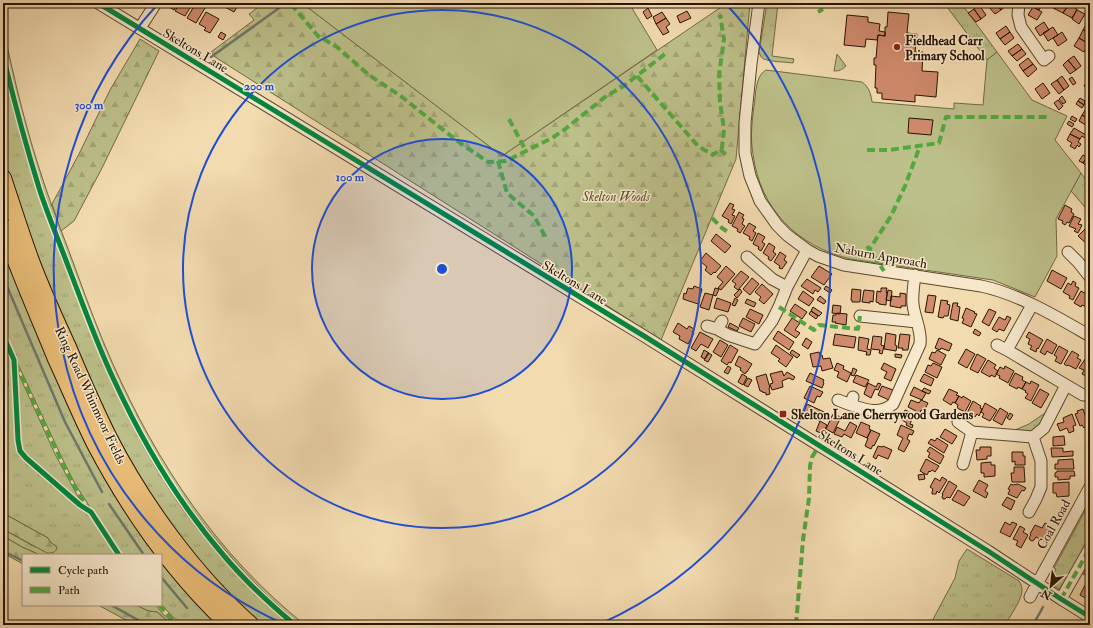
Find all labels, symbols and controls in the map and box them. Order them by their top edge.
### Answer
street label: Skeltons Lane [160,25,231,77]
place label: Fieldhead Carr Primary School [905,33,985,65]
marker: Fieldhead Carr Primary School [892,42,902,52]
text: 200 m [244,79,275,94]
text: 300 m [75,98,104,113]
text: 100 m [336,170,365,185]
park label: Skelton Woods [581,189,650,205]
street label: Naburn Approach [833,240,929,273]
street label: Skeltons Lane [539,257,610,309]
centre of rings [435,262,449,276]
street label: Ring Road Whinmoor Fields [51,324,129,467]
place label: Skelton Lane Cherrywood Gardens [791,407,974,424]
marker: Skelton Lane Cherrywood Gardens [778,409,788,419]
street label: Skeltons Lane [815,427,886,479]
street label: Coal Road [1034,496,1074,552]
legend [22,554,162,606]
text: Cycle path [58,563,109,578]
north arrow [1031,566,1071,606]
text: Path [58,583,81,598]
text: N [1038,586,1055,603]

